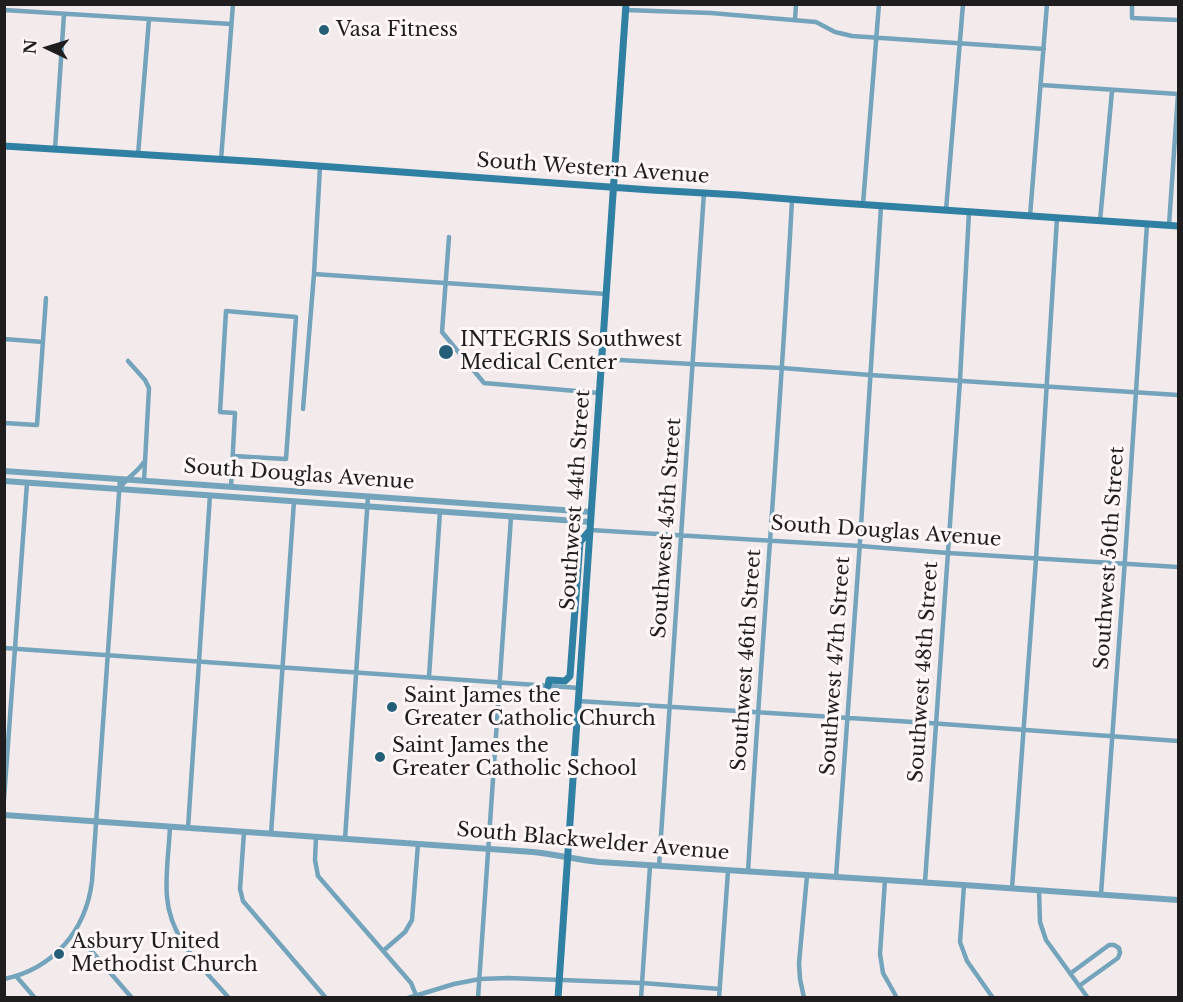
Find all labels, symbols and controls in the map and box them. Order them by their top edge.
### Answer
north arrow [18,18,78,78]
place label: Vasa Fitness [336,18,458,42]
marker: Vasa Fitness [317,23,331,37]
text: N [20,39,41,55]
street label: South Western Avenue [476,149,710,189]
place label: INTEGRIS Southwest Medical Center [460,328,682,375]
marker: INTEGRIS Southwest Medical Center [437,343,455,361]
street label: Southwest 44th Street [556,389,596,611]
street label: Southwest 45th Street [647,417,687,639]
street label: Southwest 50th Street [1090,446,1130,670]
street label: South Douglas Avenue [183,455,415,495]
street label: South Douglas Avenue [770,512,1002,552]
street label: Southwest 46th Street [727,548,767,772]
street label: Southwest 47th Street [816,556,856,776]
street label: Southwest 48th Street [904,560,944,784]
place label: Saint James the Greater Catholic Church [404,684,656,731]
marker: Saint James the Greater Catholic Church [385,700,399,714]
place label: Saint James the Greater Catholic School [392,734,637,781]
marker: Saint James the Greater Catholic School [373,750,387,764]
street label: South Blackwelder Avenue [456,818,730,866]
place label: Asbury United Methodist Church [71,930,258,977]
marker: Asbury United Methodist Church [52,947,66,961]

